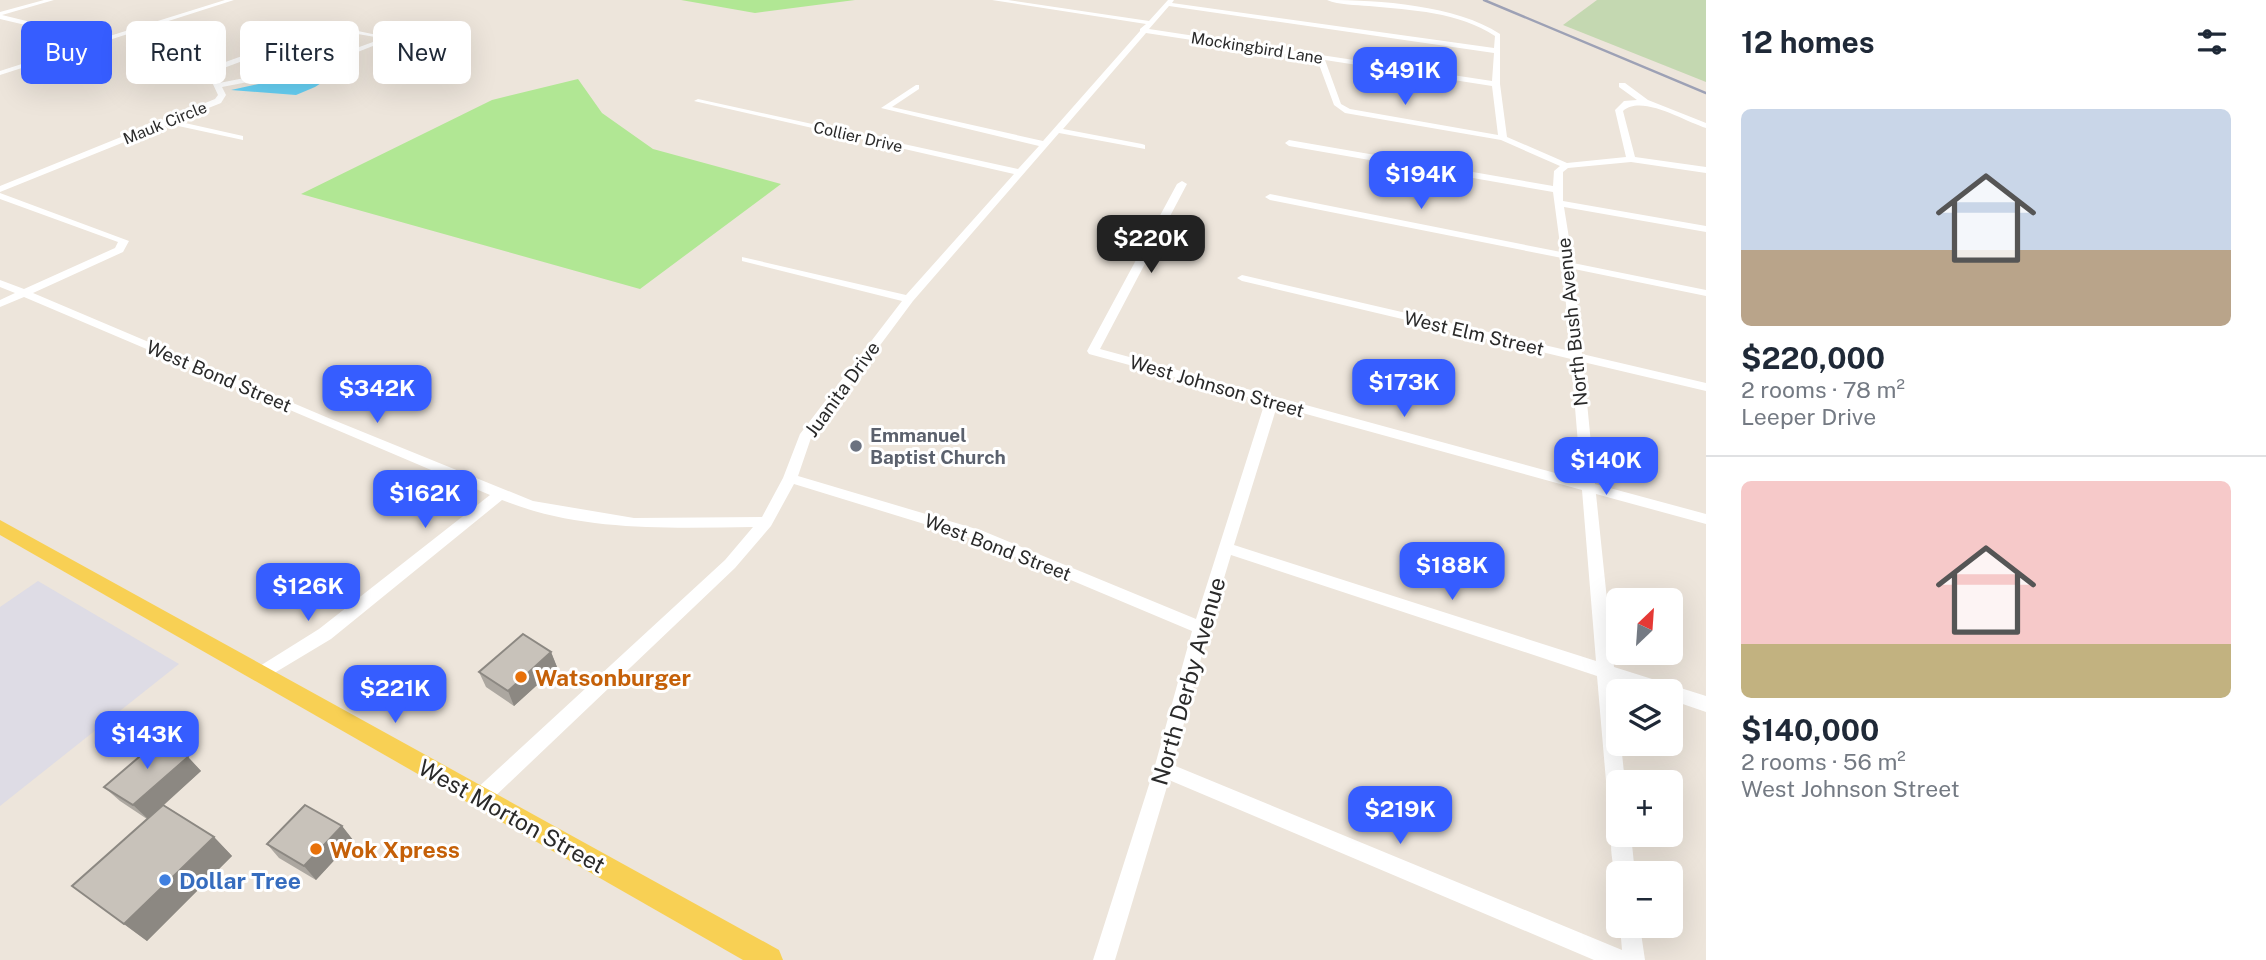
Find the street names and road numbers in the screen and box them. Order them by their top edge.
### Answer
street label: Mockingbird Lane [1190,28,1324,68]
street label: Mauk Circle [120,98,210,148]
street label: Collier Drive [812,118,904,156]
street label: North Bush Avenue [1552,237,1592,407]
street label: West Elm Street [1402,306,1546,360]
street label: West Bond Street [143,336,295,416]
street label: Juanita Drive [800,337,884,441]
street label: West Johnson Street [1127,351,1307,421]
street label: West Bond Street [922,509,1074,585]
street label: North Derby Avenue [1145,574,1231,788]
street label: West Morton Street [414,753,610,879]

